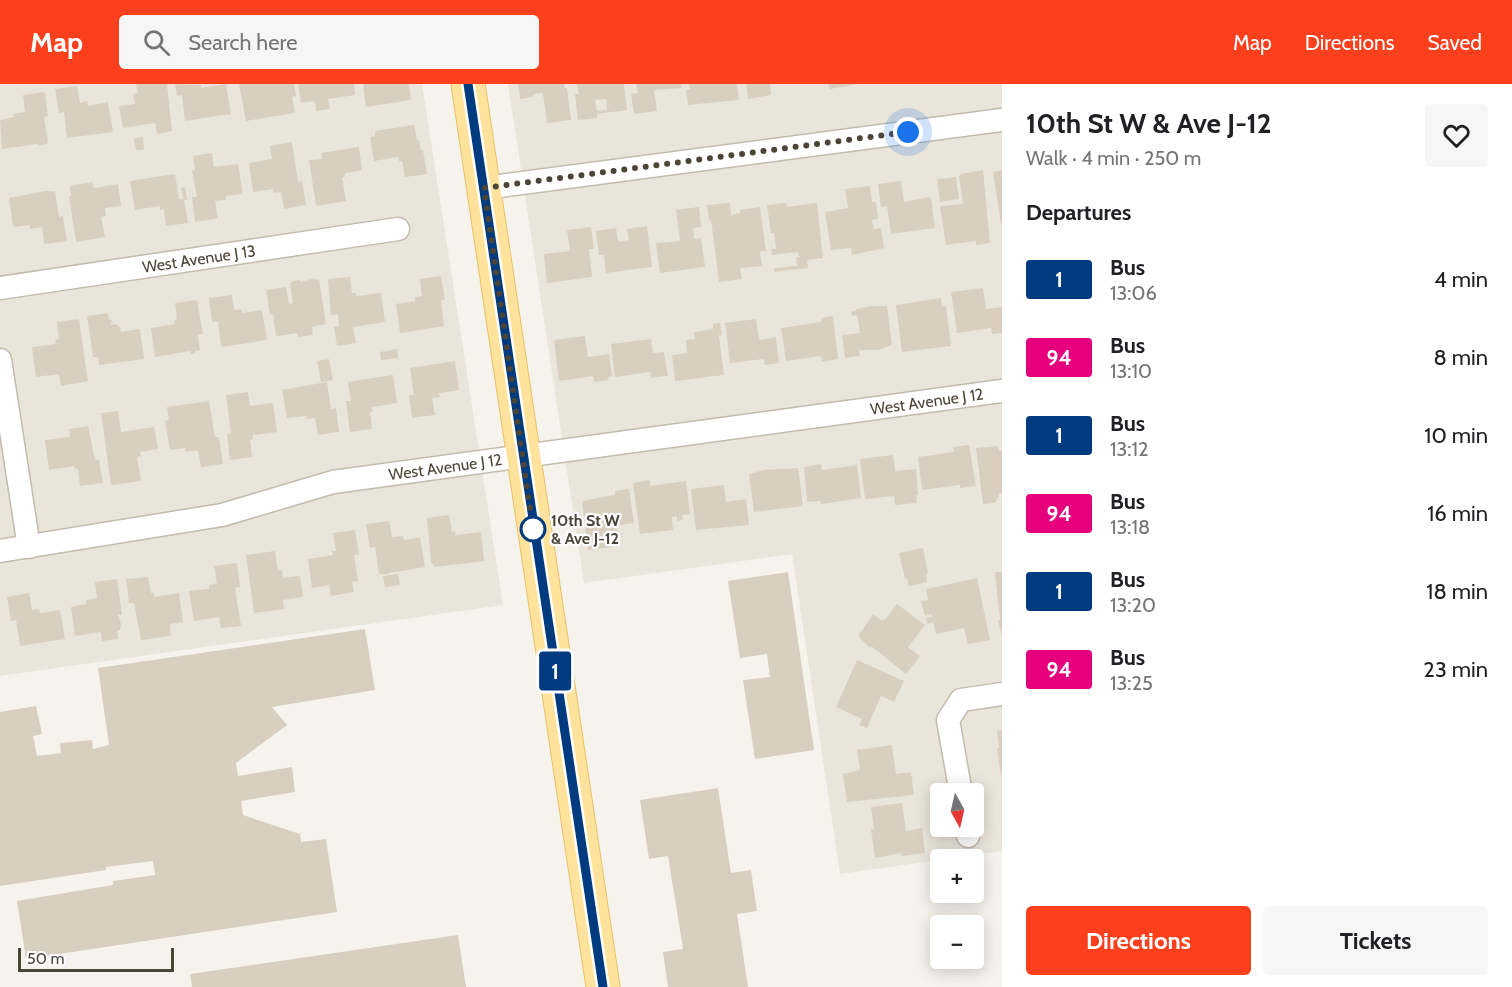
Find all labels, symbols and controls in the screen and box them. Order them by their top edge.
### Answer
search box [119,15,539,69]
text: Map [30,25,83,59]
icon: search [140,26,173,59]
text: Search here [188,29,297,56]
text: Map [1233,30,1272,55]
text: Directions [1305,30,1394,55]
text: Saved [1427,30,1482,55]
button: heart [1425,104,1488,167]
text: 10th St W & Ave J-12 [1026,106,1272,140]
your location [893,117,923,147]
text: Walk · 4 min · 250 m [1026,146,1201,170]
text: Departures [1026,199,1131,226]
street label: West Avenue J 13 [141,241,257,276]
text: Bus [1110,254,1145,281]
text: 4 min [1434,266,1488,293]
text: 1 [1055,267,1063,292]
text: 13:06 [1110,281,1157,305]
text: Bus [1110,332,1145,359]
text: 8 min [1433,344,1488,371]
text: 94 [1047,345,1071,370]
text: 13:10 [1110,359,1152,383]
street label: West Avenue J 12 [869,384,985,418]
text: Bus [1110,410,1145,437]
text: 10 min [1424,422,1488,449]
text: 1 [1055,423,1063,448]
text: 13:12 [1110,437,1149,461]
street label: West Avenue J 12 [387,450,503,484]
text: Bus [1110,488,1145,515]
text: 16 min [1427,500,1488,527]
text: 94 [1047,501,1071,526]
place label: 10th St W & Ave J-12 [551,511,620,548]
text: 13:18 [1110,515,1150,539]
marker: 10th St W & Ave J-12 [520,516,546,542]
text: Bus [1110,566,1145,593]
text: 18 min [1426,578,1488,605]
text: 1 [1055,579,1063,604]
text: 13:20 [1110,593,1156,617]
text: Bus [1110,644,1145,671]
line badge: 1 [536,652,574,690]
text: 23 min [1423,656,1488,683]
text: 94 [1047,657,1071,682]
text: 1 [551,659,559,684]
text: 13:25 [1110,671,1153,695]
north arrow [930,783,984,837]
map controls [930,783,984,969]
button: + [930,849,984,903]
button: Directions [1026,906,1251,975]
button: Tickets [1263,906,1488,975]
button: − [930,915,984,969]
scale bar [18,945,174,972]
text: 50 m [27,949,64,968]

